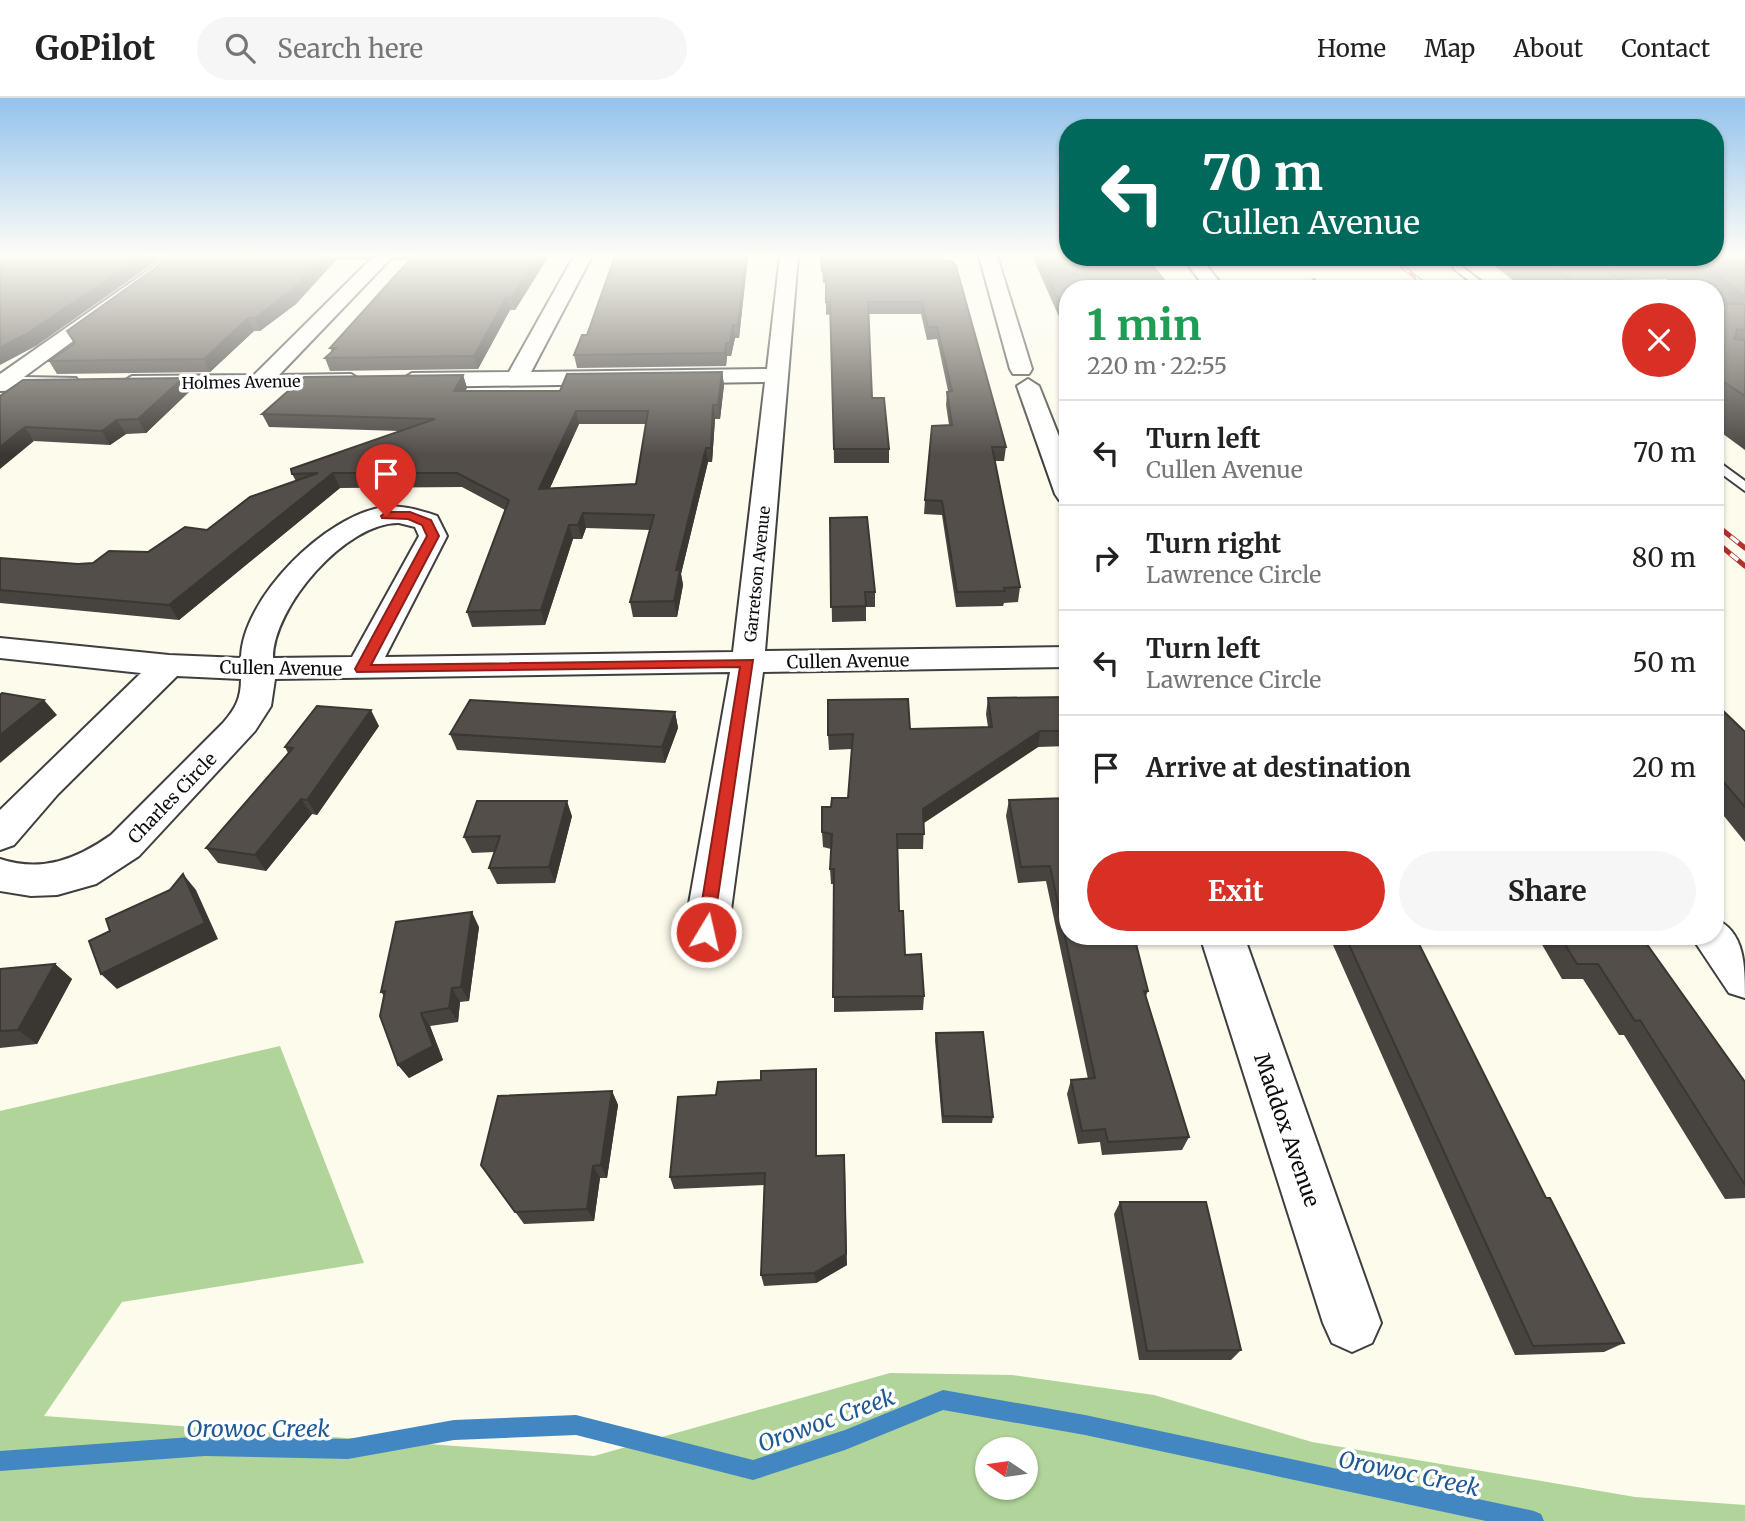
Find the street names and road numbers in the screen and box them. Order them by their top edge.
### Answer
street label: Holmes Avenue [181,371,301,393]
street label: Garretson Avenue [740,505,774,643]
street label: Cullen Avenue [786,648,910,674]
street label: Cullen Avenue [219,655,343,681]
street label: Charles Circle [123,748,221,848]
street label: Maddox Avenue [1248,1050,1326,1210]

